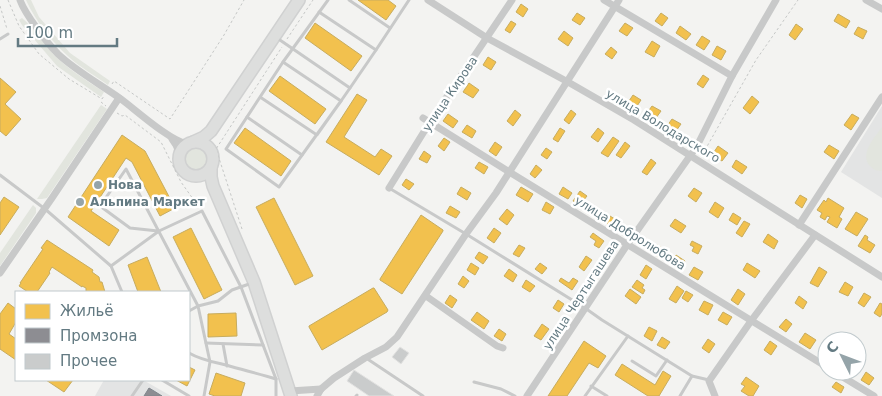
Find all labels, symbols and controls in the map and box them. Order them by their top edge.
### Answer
scale bar [18,15,116,47]
text: 100 m [25,24,73,42]
street label: улица Кирова [420,54,480,134]
street label: улица Володарского [603,86,723,166]
place label: Нова [108,178,142,192]
marker: Нова [92,179,104,191]
street label: улица Добролюбова [572,193,688,273]
place label: Альпина Маркет [90,195,205,209]
marker: Альпина Маркет [74,196,86,208]
street label: улица Чертыгашева [540,237,622,353]
legend [15,291,190,381]
text: Жильё [60,302,114,320]
text: Промзона [60,327,137,345]
north arrow [817,331,867,381]
text: С [823,338,842,356]
text: Прочее [60,352,117,370]

